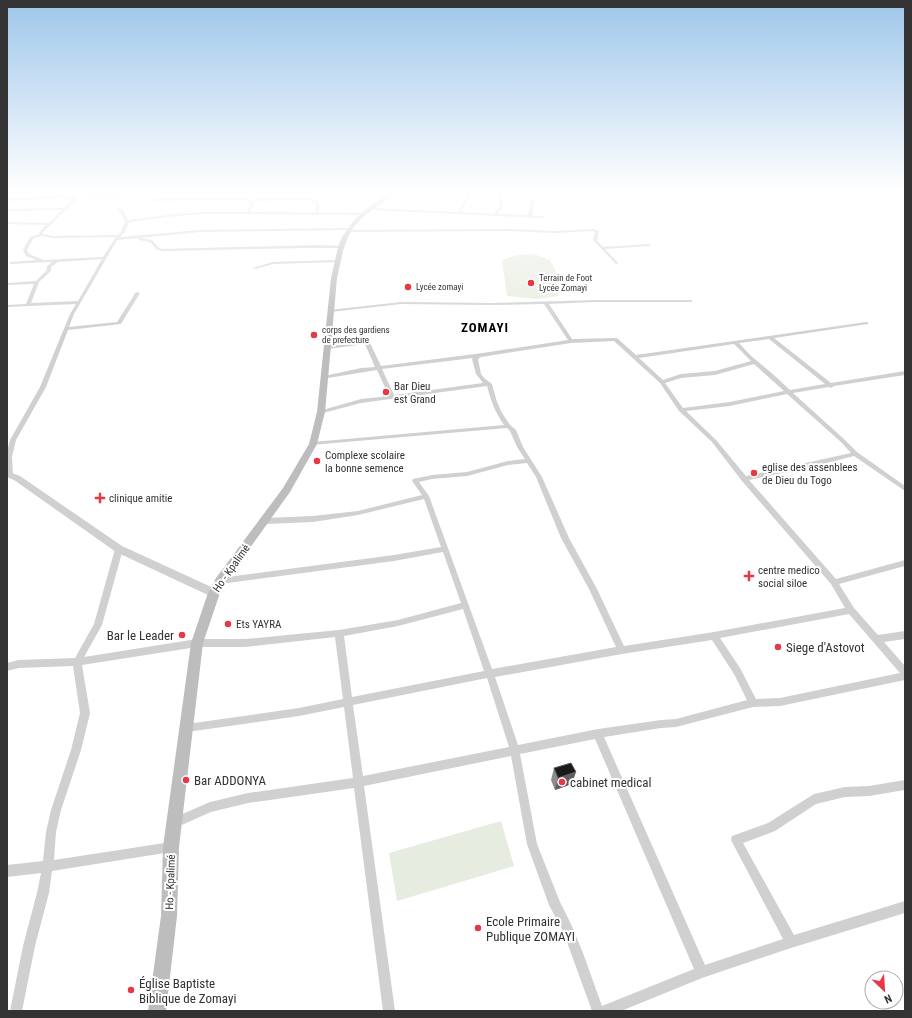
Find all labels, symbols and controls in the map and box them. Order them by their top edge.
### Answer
place label: Terrain de Foot Lycée Zomayi [539,273,593,293]
marker: Terrain de Foot Lycée Zomayi [526,278,536,288]
marker: Lycée zomayi [403,282,413,292]
place label: Lycée zomayi [416,282,463,292]
district label: ZOMAYI [461,320,509,335]
place label: corps des gardiens de prefecture [322,325,390,345]
marker: corps des gardiens de prefecture [309,330,319,340]
place label: Bar Dieu est Grand [394,380,436,406]
marker: Bar Dieu est Grand [381,387,391,397]
place label: Complexe scolaire la bonne semence [325,449,405,475]
marker: Complexe scolaire la bonne semence [312,456,322,466]
place label: eglise des assenblees de Dieu du Togo [762,461,858,487]
marker: eglise des assenblees de Dieu du Togo [749,468,759,478]
marker: clinique amitie [94,492,106,504]
place label: clinique amitie [109,492,173,505]
street label: Ho - Kpalimé [210,542,253,595]
place label: centre medico social siloe [758,564,820,590]
marker: centre medico social siloe [743,570,755,582]
place label: Ets YAYRA [236,618,282,631]
marker: Ets YAYRA [223,619,233,629]
place label: Bar le Leader [107,628,174,643]
marker: Bar le Leader [177,630,187,640]
place label: Siege d'Astovot [786,640,865,655]
marker: Siege d'Astovot [773,642,783,652]
place label: Bar ADDONYA [194,773,267,788]
marker: Bar ADDONYA [181,775,191,785]
place label: cabinet medical [570,775,651,790]
marker: cabinet medical [557,777,567,787]
street label: Ho - Kpalimé [163,854,178,910]
place label: Ecole Primaire Publique ZOMAYI [486,914,575,944]
marker: Ecole Primaire Publique ZOMAYI [473,923,483,933]
north arrow [864,970,904,1010]
place label: Église Baptiste Biblique de Zomayi [139,976,236,1006]
marker: Église Baptiste Biblique de Zomayi [126,985,136,995]
text: N [882,991,894,1006]

